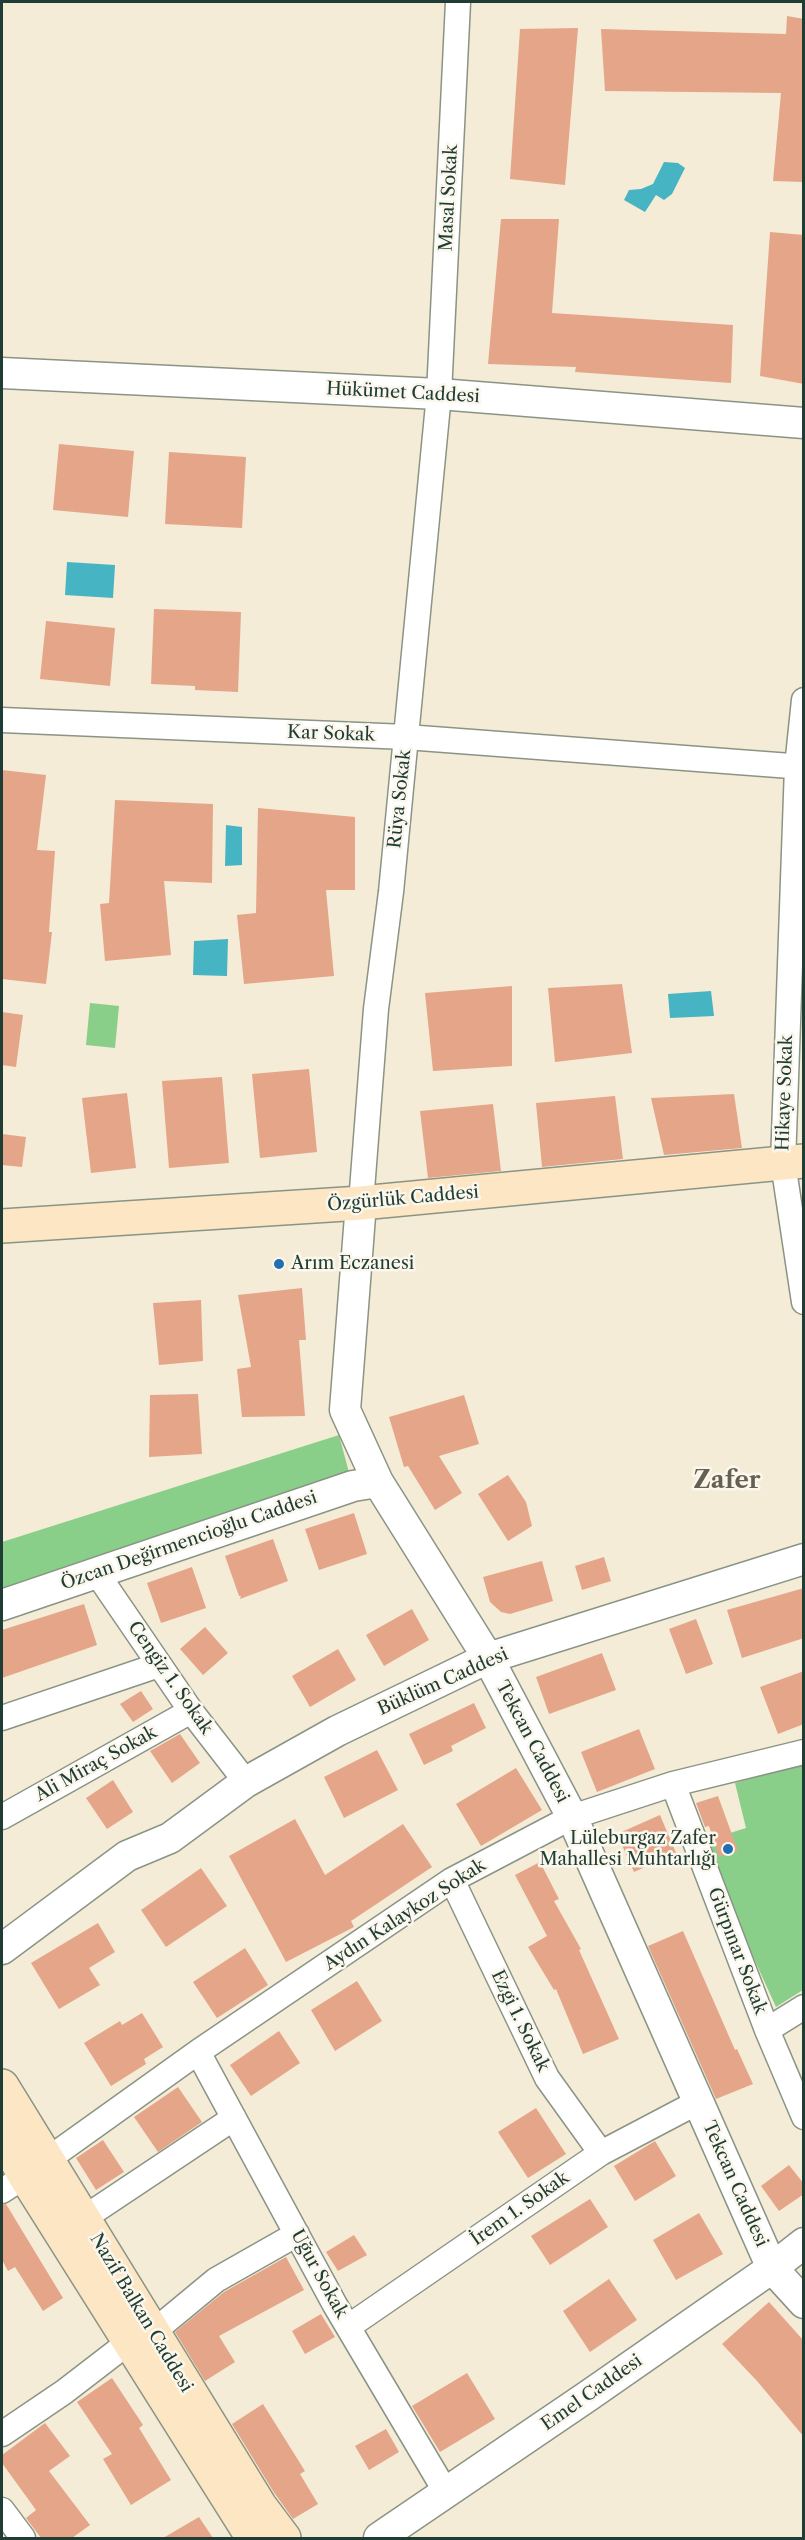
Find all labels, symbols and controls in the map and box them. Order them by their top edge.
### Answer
street label: Masal Sokak [435,144,463,252]
street label: Hükümet Caddesi [326,378,480,408]
street label: Kar Sokak [287,722,375,746]
street label: Rüya Sokak [384,748,416,850]
street label: Hikaye Sokak [772,1035,798,1151]
street label: Özgürlük Caddesi [326,1182,480,1216]
place label: Arım Eczanesi [291,1253,414,1275]
marker: Arım Eczanesi [272,1257,286,1271]
district label: Zafer [693,1467,761,1495]
street label: Özcan Değirmencioğlu Caddesi [58,1487,320,1595]
street label: Cengiz 1. Sokak [123,1617,217,1739]
street label: Büklüm Caddesi [375,1644,511,1720]
street label: Tekcan Caddesi [491,1677,573,1807]
street label: Ali Miraç Sokak [31,1722,161,1806]
place label: Lüleburgaz Zafer Mahallesi Muhtarlığı [540,1828,716,1870]
marker: Lüleburgaz Zafer Mahallesi Muhtarlığı [721,1842,735,1856]
street label: Aydın Kalaykoz Sokak [320,1855,490,1975]
street label: Gürpınar Sokak [703,1884,771,2018]
street label: Ezgi 1. Sokak [486,1967,554,2075]
street label: Tekcan Caddesi [698,2118,772,2250]
street label: İrem 1. Sokak [467,2167,573,2251]
street label: Uğur Sokak [286,2226,352,2322]
street label: Nazif Balkan Caddesi [85,2230,197,2396]
street label: Emel Caddesi [537,2350,647,2436]

